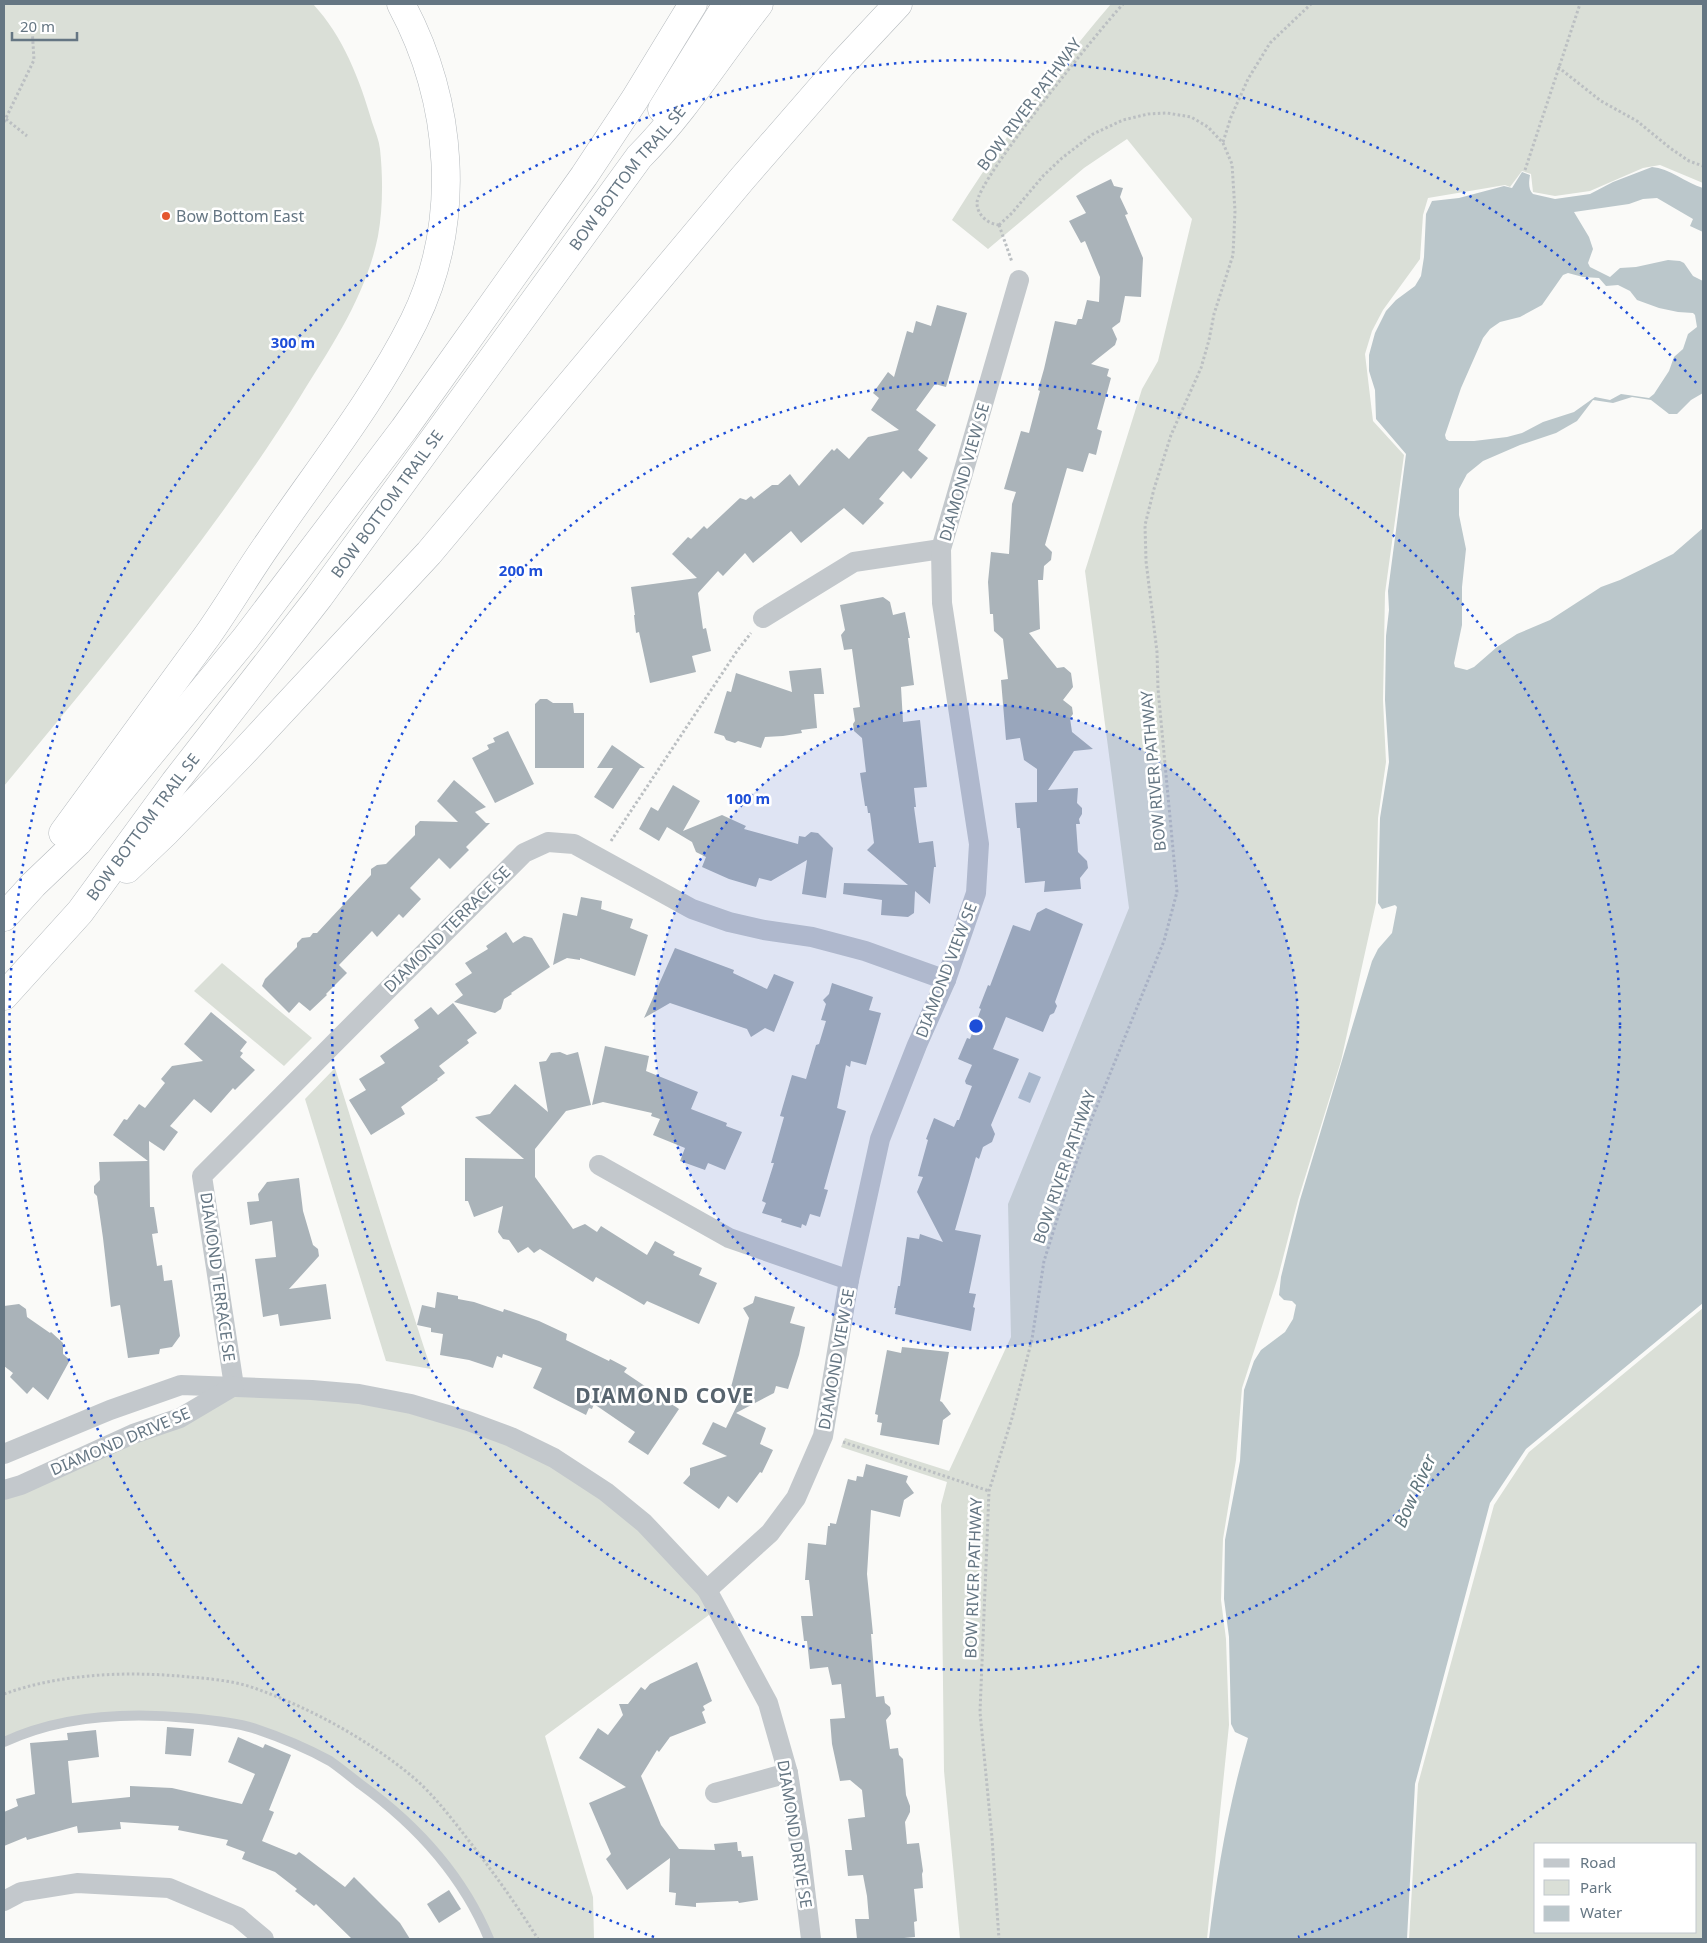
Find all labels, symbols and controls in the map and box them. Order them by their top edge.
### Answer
scale bar [12,10,78,42]
text: 20 m [20,16,55,36]
street label: BOW RIVER PATHWAY [972,32,1087,175]
street label: BOW BOTTOM TRAIL SE [564,101,691,255]
place label: Bow Bottom East [176,205,304,227]
marker: Bow Bottom East [160,210,172,222]
text: 300 m [271,332,315,352]
street label: DIAMOND VIEW SE [934,400,994,544]
street label: BOW BOTTOM TRAIL SE [326,425,448,582]
text: 200 m [499,560,543,580]
street label: BOW RIVER PATHWAY [1135,689,1171,852]
street label: BOW BOTTOM TRAIL SE [81,749,204,905]
text: 100 m [726,788,770,808]
street label: DIAMOND TERRACE SE [379,861,515,997]
street label: DIAMOND VIEW SE [910,899,982,1041]
centre of rings [967,1017,985,1035]
street label: BOW RIVER PATHWAY [1027,1086,1101,1247]
street label: DIAMOND TERRACE SE [195,1191,241,1363]
street label: DIAMOND VIEW SE [813,1287,859,1431]
district label: DIAMOND COVE [575,1381,755,1409]
street label: DIAMOND DRIVE SE [47,1402,193,1480]
water label: Bow River [1387,1449,1441,1531]
street label: BOW RIVER PATHWAY [959,1496,987,1659]
street label: DIAMOND DRIVE SE [772,1758,818,1910]
legend [1534,1843,1697,1933]
text: Road [1580,1852,1616,1872]
text: Park [1580,1877,1612,1897]
text: Water [1580,1902,1622,1922]

